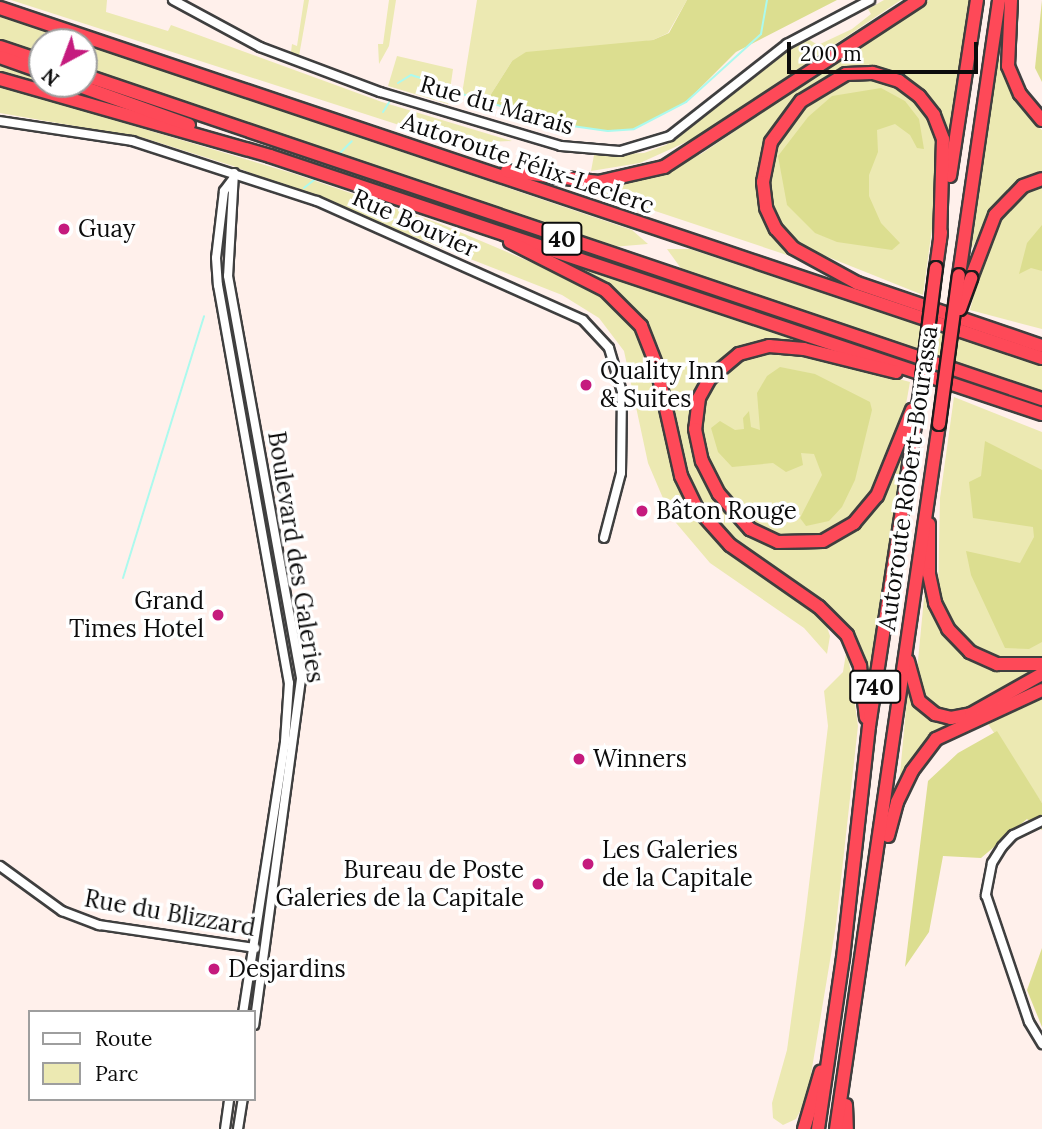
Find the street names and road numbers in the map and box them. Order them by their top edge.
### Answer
street label: Rue du Marais [417,69,577,141]
street label: Autoroute Félix-Leclerc [398,106,658,220]
street label: Rue Bouvier [348,183,482,263]
road number: 40 [541,220,583,258]
street label: Autoroute Robert-Bourassa [872,324,944,632]
street label: Boulevard des Galeries [262,429,330,685]
road number: 740 [849,667,901,706]
street label: Rue du Blizzard [82,884,258,942]

